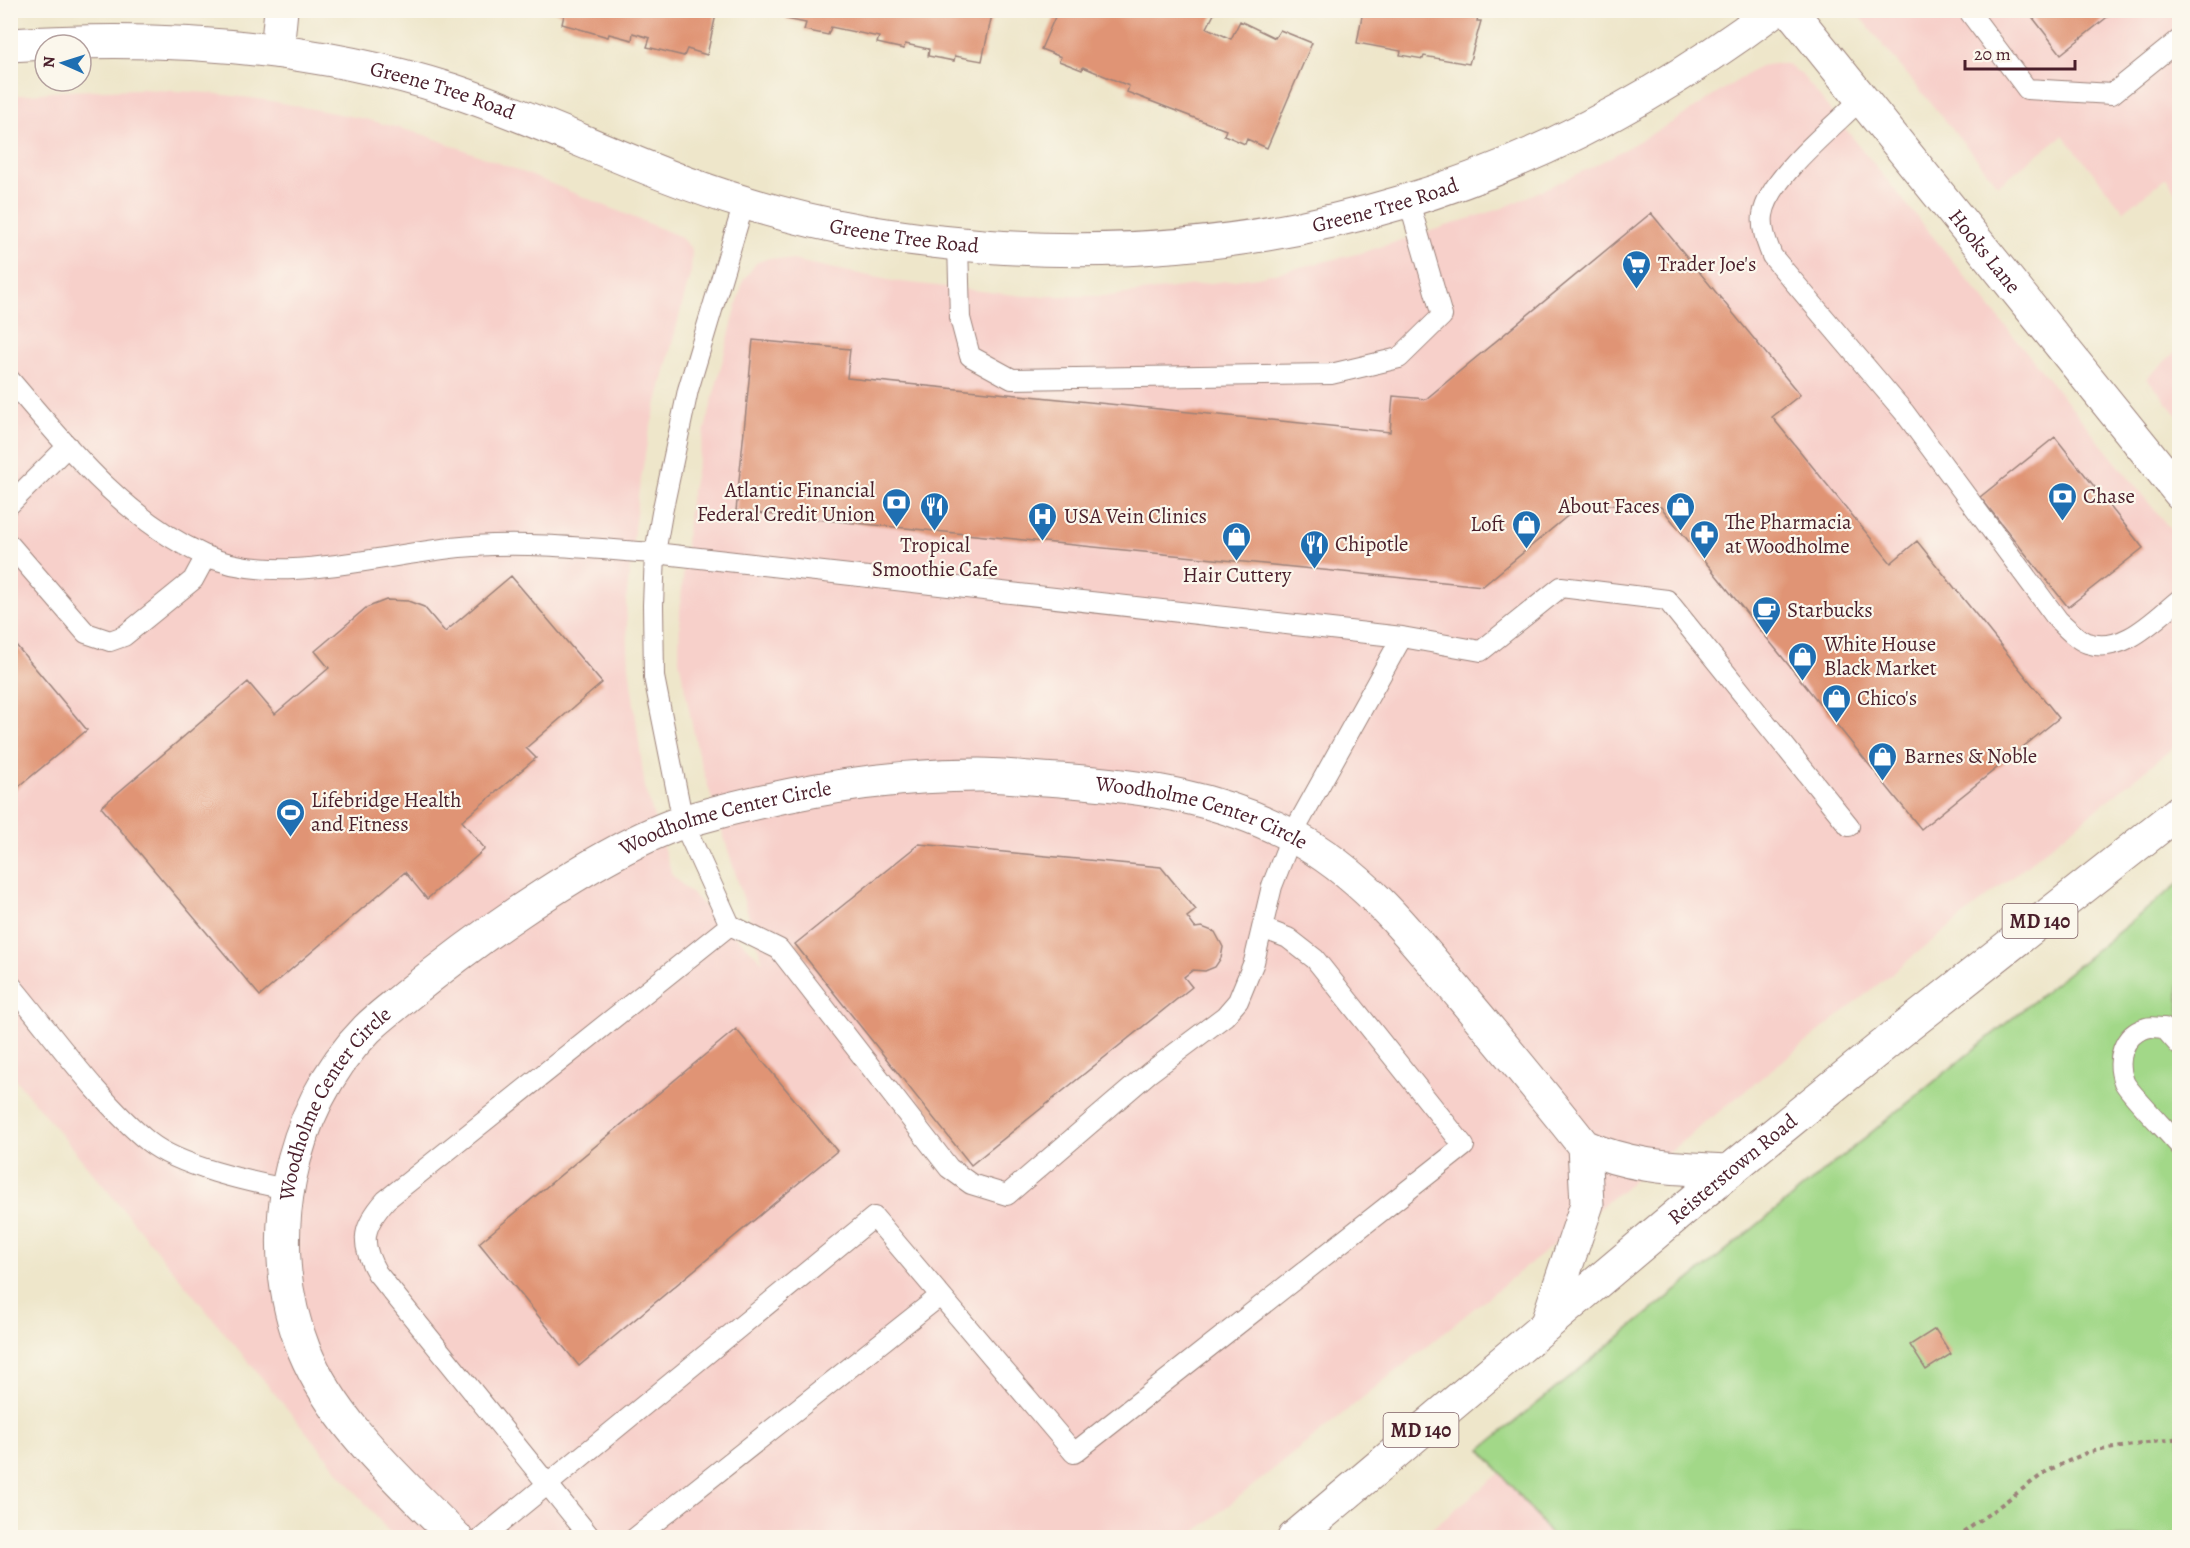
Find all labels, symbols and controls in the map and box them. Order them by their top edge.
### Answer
north arrow [33,33,93,93]
scale bar [1965,33,2074,71]
text: 20 m [1974,42,2011,66]
street label: Greene Tree Road [367,54,520,126]
text: N [38,56,60,69]
street label: Greene Tree Road [1309,170,1463,239]
street label: Hooks Lane [1942,203,2027,299]
street label: Greene Tree Road [827,211,981,260]
supermarket icon: Trader Joe's [1621,248,1653,290]
place label: Trader Joe's [1658,250,1756,278]
place label: Atlantic Financial Federal Credit Union [697,476,875,528]
bank icon: Chase [2046,480,2078,522]
place label: Chase [2083,482,2135,510]
bank icon: Atlantic Financial Federal Credit Union [880,486,912,528]
restaurant icon: Tropical Smoothie Cafe [919,490,951,532]
shop icon: About Faces [1665,490,1697,532]
place label: About Faces [1558,492,1660,520]
hospital icon: USA Vein Clinics [1027,500,1059,542]
place label: USA Vein Clinics [1064,502,1207,530]
shop icon: Loft [1510,508,1542,550]
place label: The Pharmacia at Woodholme [1725,508,1852,560]
place label: Loft [1470,510,1505,538]
pharmacy icon: The Pharmacia at Woodholme [1688,518,1720,560]
shop icon: Hair Cuttery [1221,520,1253,562]
restaurant icon: Chipotle [1298,528,1330,570]
place label: Chipotle [1335,530,1408,558]
place label: Tropical Smoothie Cafe [872,531,998,583]
place label: Hair Cuttery [1183,561,1292,589]
cafe icon: Starbucks [1750,594,1782,636]
place label: Starbucks [1787,596,1873,624]
place label: White House Black Market [1823,630,1937,682]
shop icon: White House Black Market [1787,640,1819,682]
shop icon: Chico's [1820,682,1852,724]
place label: Chico's [1857,684,1917,712]
shop icon: Barnes & Noble [1867,740,1899,782]
place label: Barnes & Noble [1904,742,2037,770]
street label: Woodholme Center Circle [1093,769,1313,856]
street label: Woodholme Center Circle [613,774,833,862]
place label: Lifebridge Health and Fitness [311,786,461,838]
sports icon: Lifebridge Health and Fitness [274,796,306,838]
road number: MD 140 [2002,904,2078,938]
street label: Woodholme Center Circle [272,1000,397,1203]
street label: Reisterstown Road [1662,1107,1804,1231]
road number: MD 140 [1384,1413,1458,1447]

